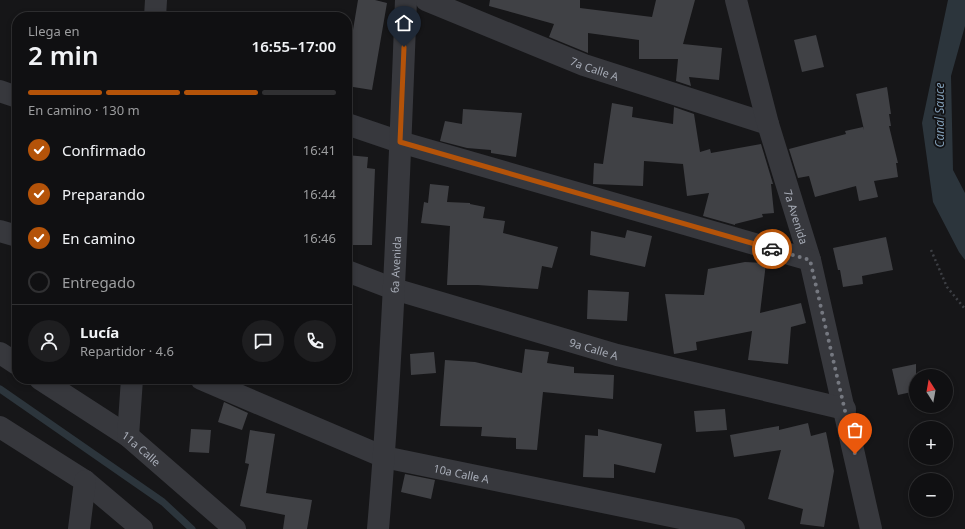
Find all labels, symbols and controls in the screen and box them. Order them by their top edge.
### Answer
pin [387,6,421,47]
icon: home [393,12,415,34]
text: Llega en [28,22,80,40]
text: 16:55–17:00 [252,36,336,56]
text: 2 min [28,37,99,73]
street label: 7a Calle A [568,53,622,84]
water label: Canal Sauce [931,82,948,148]
text: En camino · 130 m [28,101,140,119]
icon: check [28,139,50,161]
text: Confirmado [62,140,146,160]
text: 16:41 [303,141,336,159]
icon: check [28,183,50,205]
text: Preparando [62,184,145,204]
text: 16:44 [303,185,336,203]
street label: 7a Avenida [781,187,812,246]
icon: check [28,227,50,249]
text: En camino [62,228,135,248]
text: 16:46 [303,229,336,247]
courier [752,229,792,269]
street label: 6a Avenida [386,236,404,293]
icon: car [761,238,783,260]
text: Entregado [62,272,135,292]
button: person [28,320,70,362]
button: chat [242,320,284,362]
button: phone [294,320,336,362]
text: Lucía [80,322,119,342]
street label: 9a Calle A [568,334,621,363]
text: Repartidor · 4.6 [80,342,174,360]
north arrow [909,369,953,413]
map controls [909,369,953,517]
pin [838,413,872,454]
icon: bag [844,419,866,441]
button: + [909,421,953,465]
street label: 11a Calle [120,427,164,469]
street label: 10a Calle A [432,460,492,486]
button: − [909,473,953,517]

